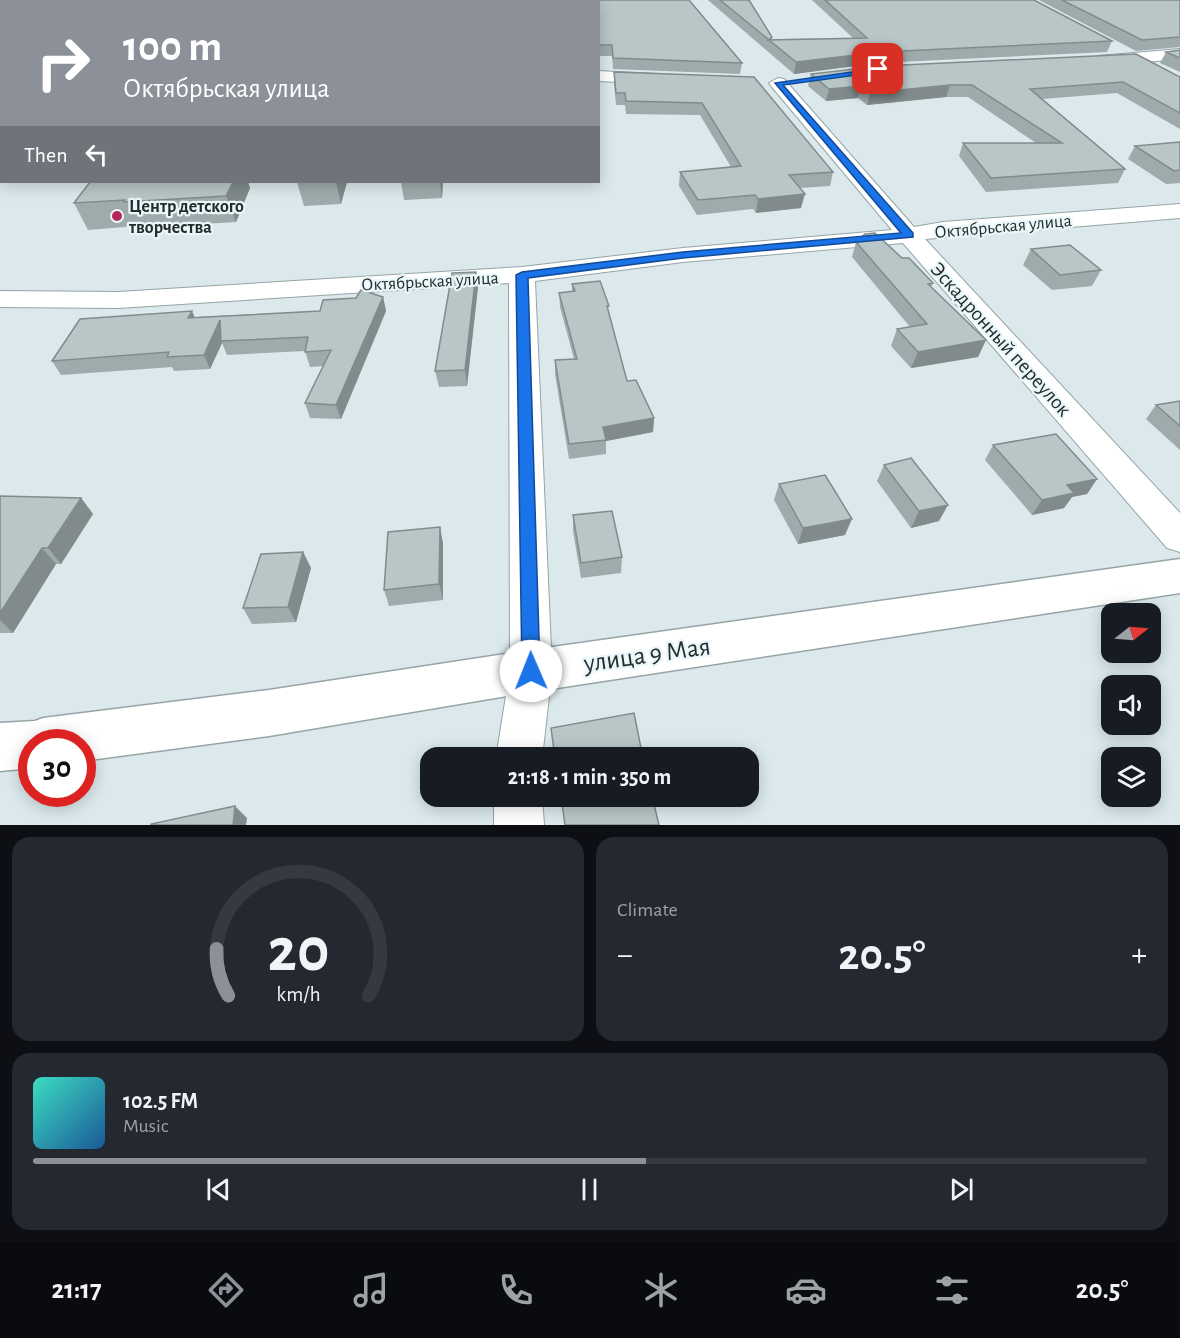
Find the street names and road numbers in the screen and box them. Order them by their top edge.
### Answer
street label: Октябрьская улица [934,211,1072,242]
street label: Эскадронный переулок [926,258,1075,420]
street label: Октябрьская улица [361,268,499,295]
street label: улица 9 Мая [581,633,712,677]

